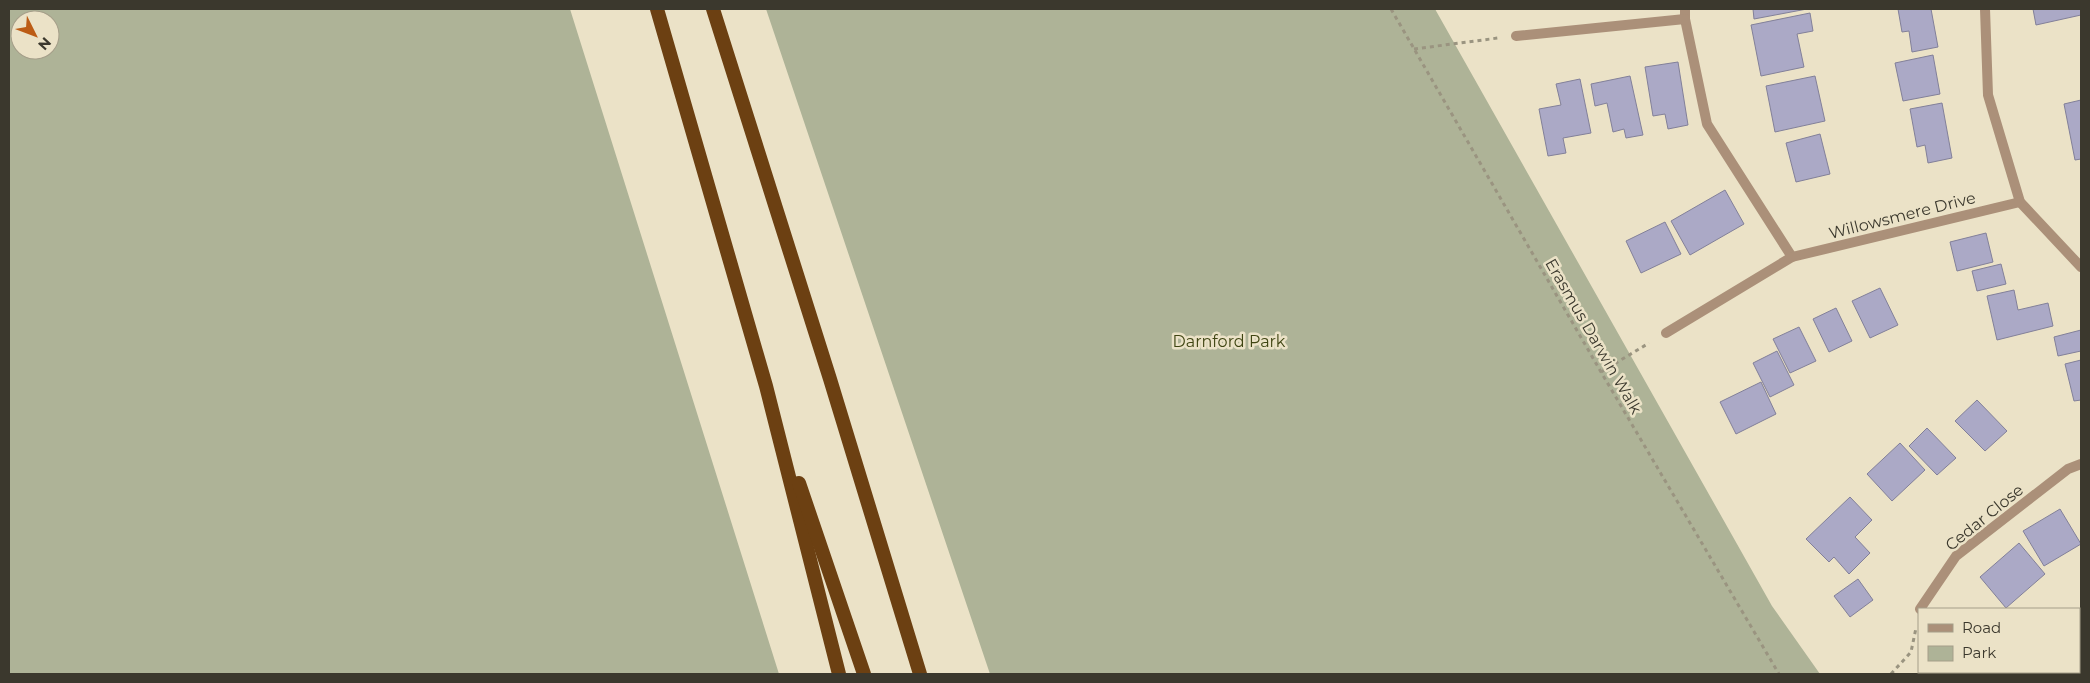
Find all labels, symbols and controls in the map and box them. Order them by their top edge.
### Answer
north arrow [10,10,60,60]
text: N [34,33,55,54]
street label: Willowsmere Drive [1827,188,1977,243]
street label: Erasmus Darwin Walk [1541,255,1646,418]
park label: Darnford Park [1173,332,1286,351]
street label: Cedar Close [1942,480,2027,555]
legend [1918,608,2080,673]
text: Road [1962,618,2001,637]
text: Park [1962,643,1996,662]

